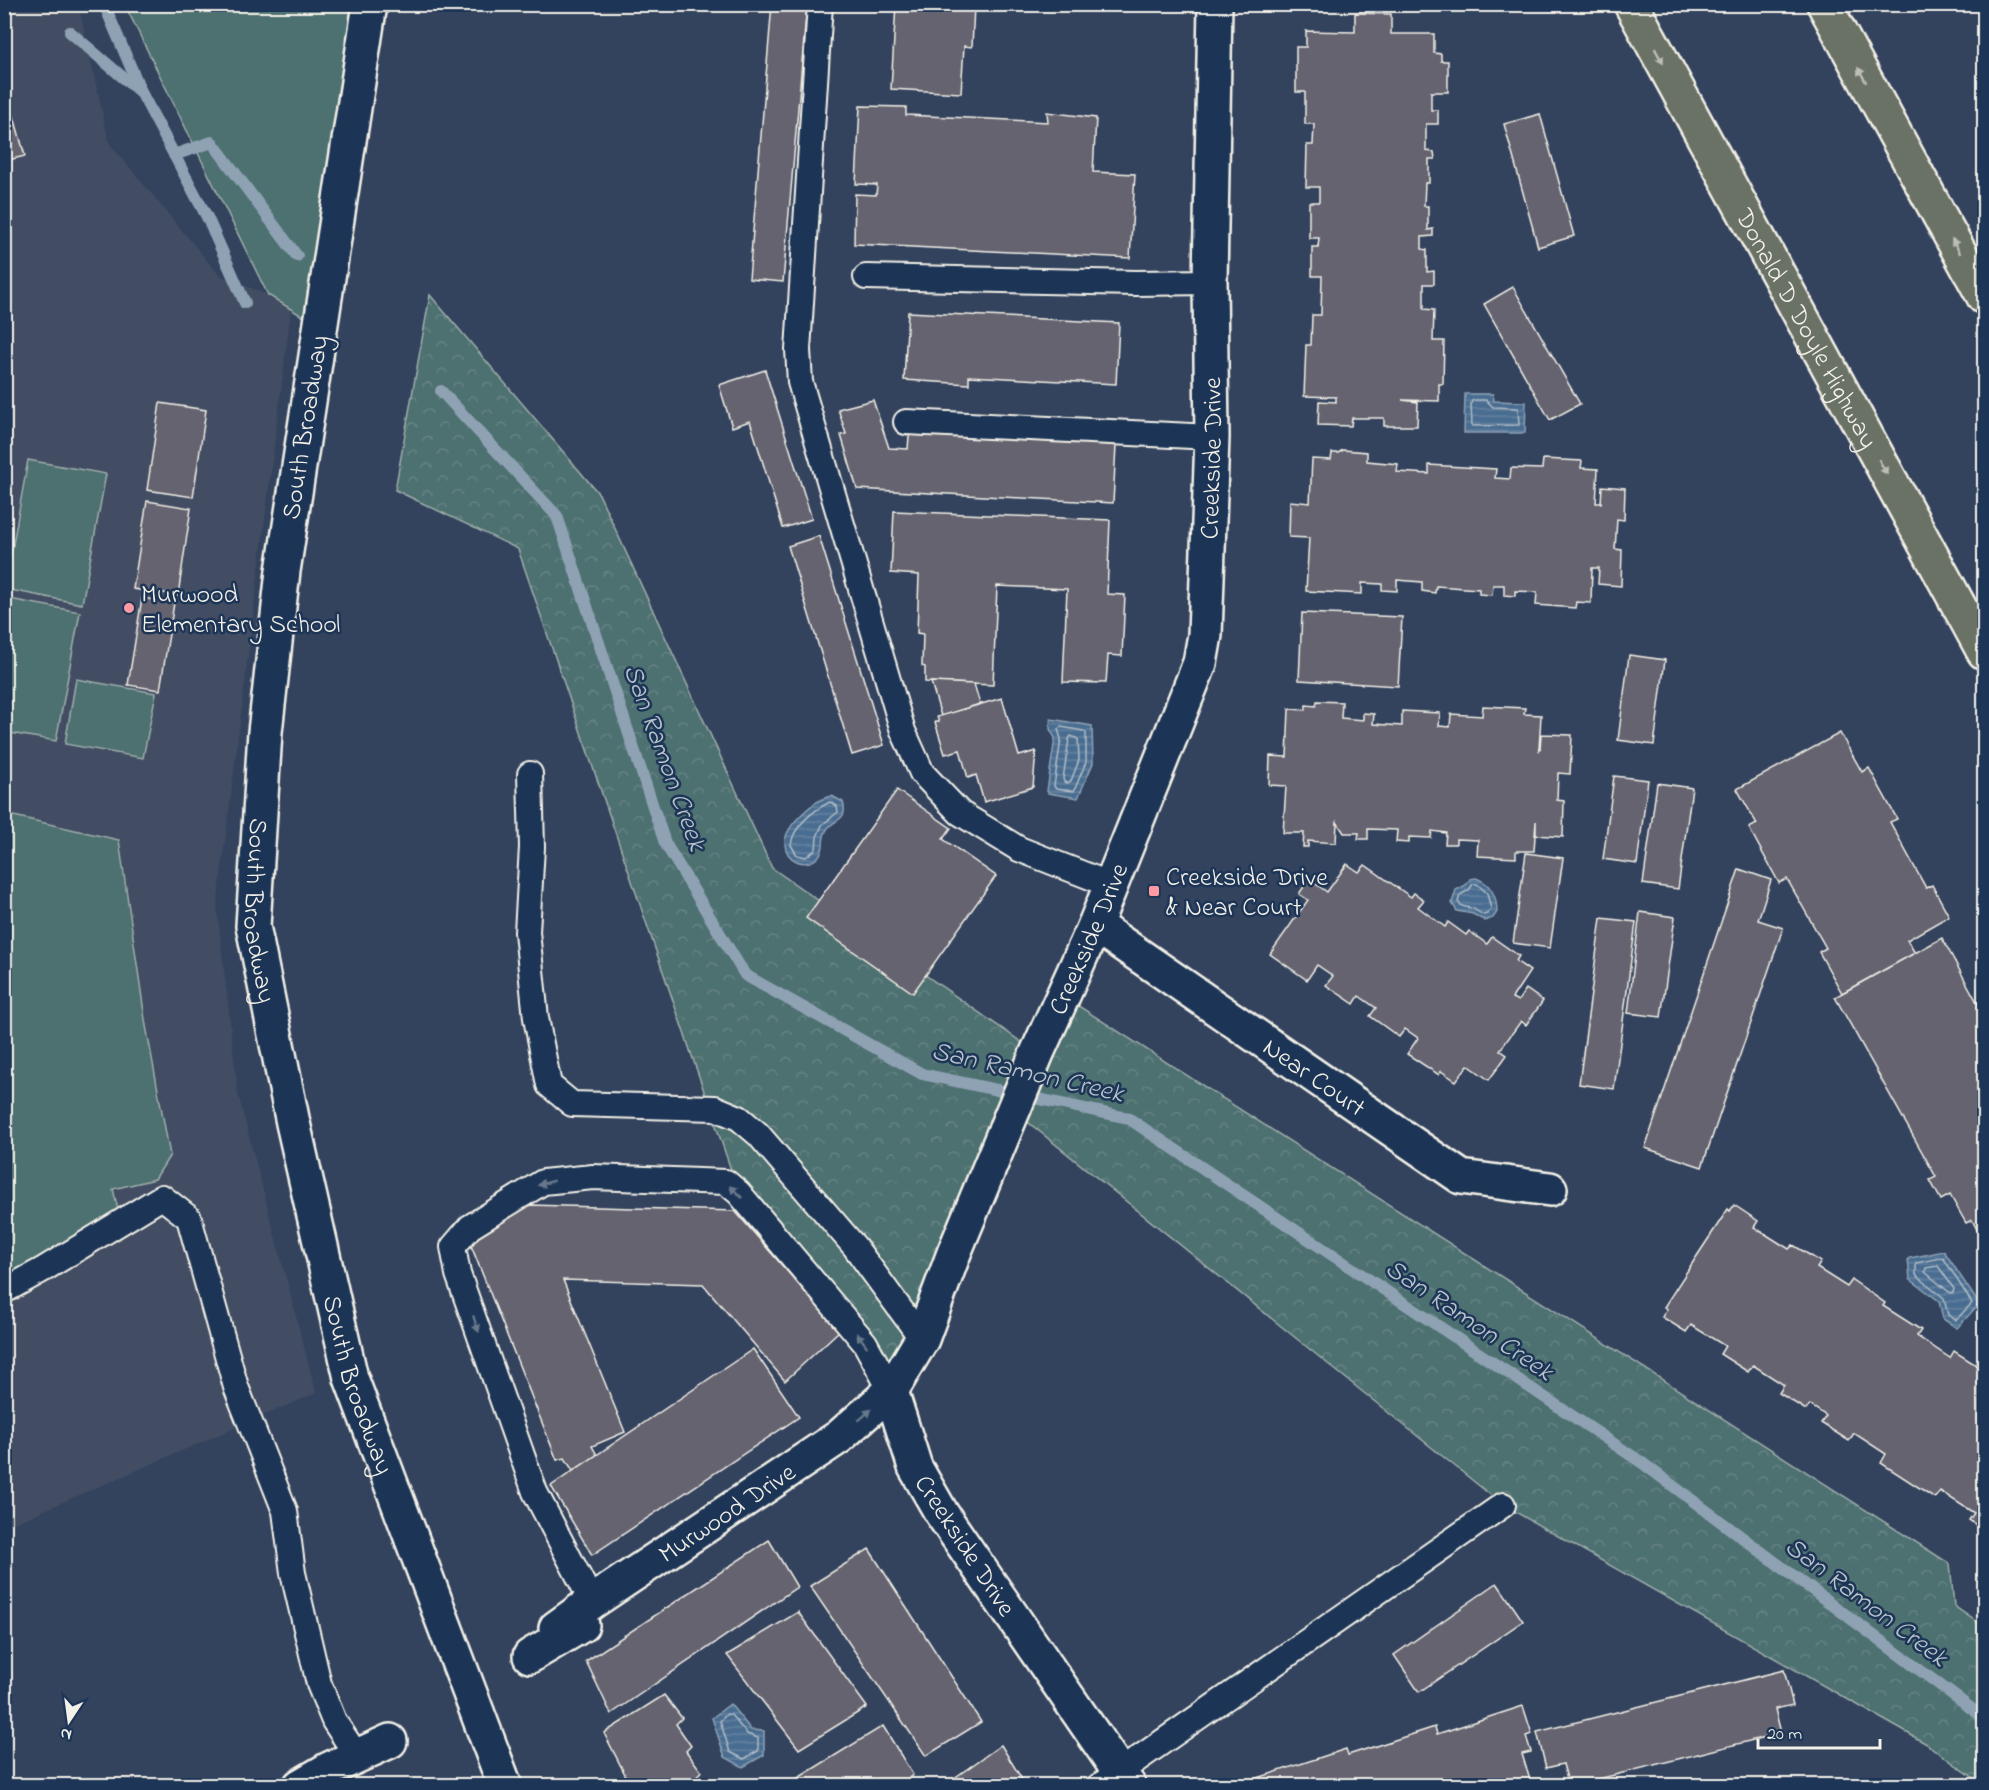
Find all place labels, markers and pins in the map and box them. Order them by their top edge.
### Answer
place label: Murwood Elementary School [141,577,340,645]
marker: Murwood Elementary School [122,601,136,615]
place label: Creekside Drive & Near Court [1166,860,1328,928]
marker: Creekside Drive & Near Court [1147,884,1161,898]

